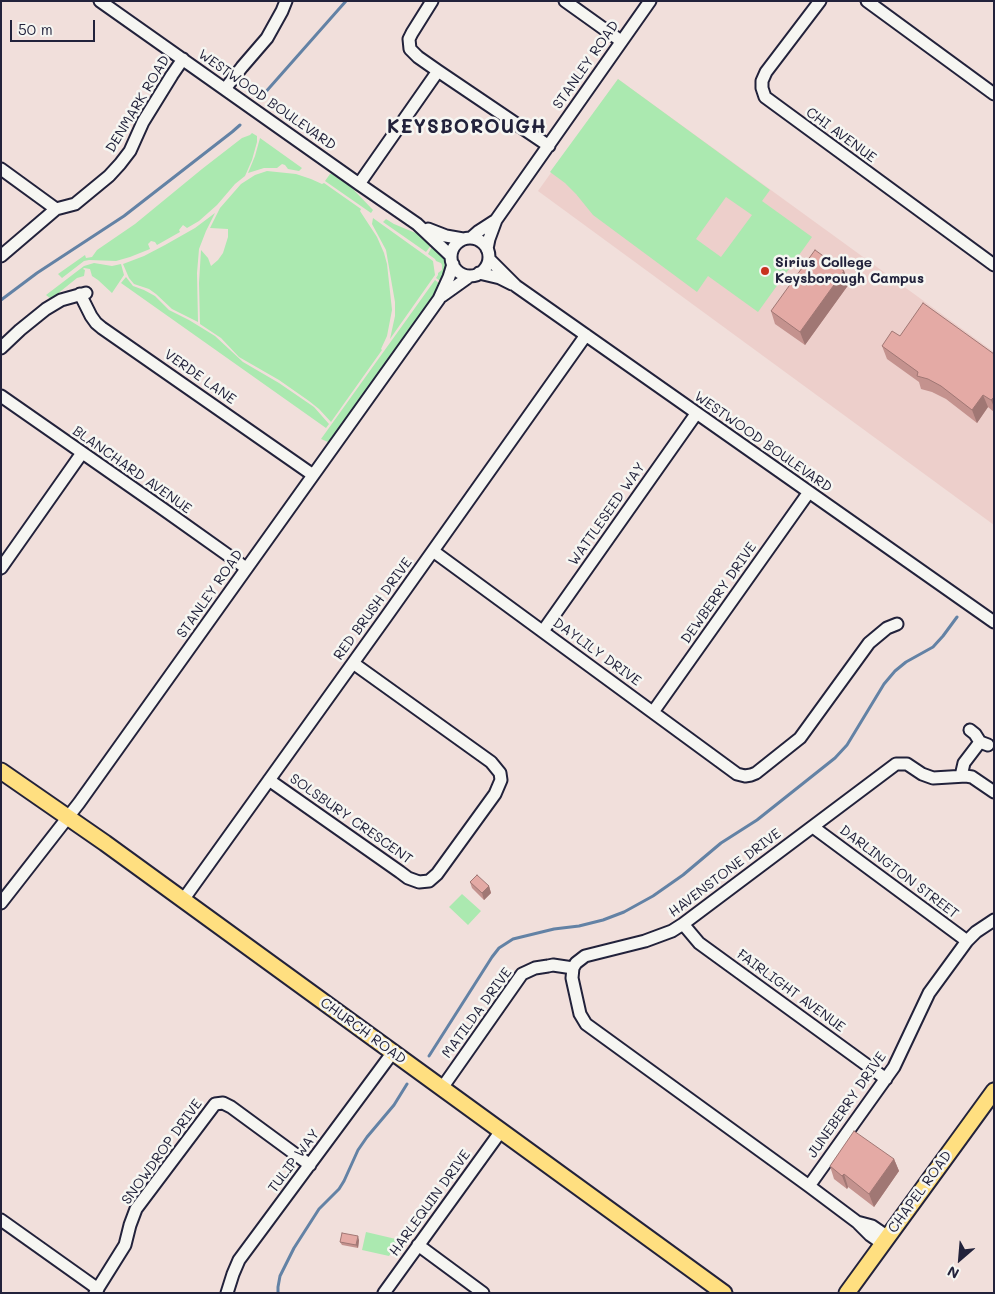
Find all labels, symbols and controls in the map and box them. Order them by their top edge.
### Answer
scale bar [12,10,98,42]
street label: STANLEY ROAD [549,18,623,112]
text: 50 m [18,19,53,39]
street label: WESTWOOD BOULEVARD [195,46,339,154]
street label: DENMARK ROAD [102,52,174,156]
street label: CHI AVENUE [803,104,879,166]
district label: KEYSBOROUGH [386,116,548,138]
place label: Sirius College Keysborough Campus [775,255,924,288]
marker: Sirius College Keysborough Campus [759,265,771,277]
street label: VERDE LANE [161,346,239,408]
street label: WESTWOOD BOULEVARD [691,388,835,496]
street label: BLANCHARD AVENUE [69,423,195,517]
street label: WATTLESEED WAY [565,459,649,569]
street label: DEWBERRY DRIVE [678,539,760,647]
street label: STANLEY ROAD [173,547,247,641]
street label: RED BRUSH DRIVE [330,555,416,663]
street label: DAYLILY DRIVE [550,614,644,690]
street label: SOLSBURY CRESCENT [286,770,416,868]
street label: DARLINGTON STREET [836,822,962,922]
street label: HAVENSTONE DRIVE [666,825,784,921]
street label: FAIRLIGHT AVENUE [734,946,848,1036]
street label: MATILDA DRIVE [439,965,515,1061]
street label: CHURCH ROAD [317,994,409,1068]
street label: JUNEBERRY DRIVE [804,1049,890,1161]
street label: SNOWDROP DRIVE [118,1096,206,1208]
street label: TULIP WAY [265,1126,323,1196]
street label: HARLEQUIN DRIVE [386,1147,474,1259]
street label: CHAPEL ROAD [885,1148,955,1236]
north arrow [935,1234,985,1284]
text: N [944,1262,962,1284]

